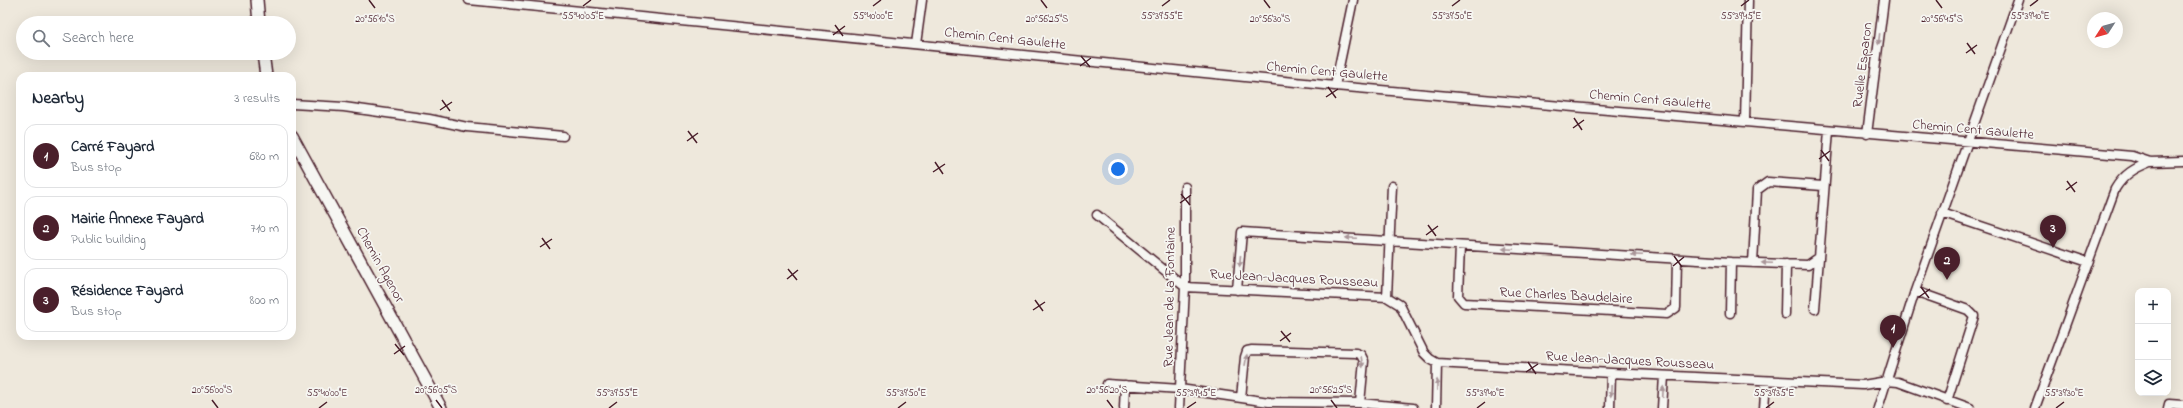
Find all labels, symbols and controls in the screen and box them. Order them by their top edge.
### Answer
text: 55°40'05"E [562,9,604,24]
text: 55°40'00"E [853,9,893,24]
text: 55°39'55"E [1141,9,1183,24]
text: 55°39'50"E [1432,9,1472,24]
text: 55°39'45"E [1721,9,1761,24]
text: 55°39'40"E [2010,9,2050,24]
text: 20°56'10"S [355,12,395,27]
text: 20°56'25"S [1026,12,1069,27]
text: 20°56'30"S [1250,12,1291,27]
text: 20°56'45"S [1921,12,1963,27]
north arrow [2087,12,2123,48]
search box [16,16,296,60]
street label: Ruelle Esparon [1847,21,1879,109]
street label: Chemin Cent Gaulette [943,22,1068,56]
icon: search [30,27,52,49]
text: Search here [62,27,134,49]
one-way arrow [1876,33,1882,45]
street label: Chemin Cent Gaulette [1265,56,1389,88]
street label: Chemin Cent Gaulette [1588,84,1712,116]
text: Nearby [32,86,84,111]
text: 3 results [234,89,280,108]
street label: Chemin Cent Gaulette [1911,114,2035,146]
text: Carré Fayard [71,136,154,158]
text: 1 [44,147,48,166]
text: 680 m [249,147,279,166]
text: Bus stop [71,158,122,177]
your location [1108,159,1128,179]
text: Mairie Annexe Fayard [71,208,204,230]
pin: 3 [2040,215,2066,248]
text: 2 [43,219,49,238]
text: 710 m [251,219,279,238]
street label: Chemin Agenor [350,223,410,308]
street label: Rue Jean de La Fontaine [1158,226,1182,367]
text: Public building [71,230,146,249]
one-way arrow [1345,234,1357,241]
one-way arrow [1502,245,1514,252]
pin: 2 [1934,247,1960,280]
one-way arrow [1630,252,1643,258]
one-way arrow [1236,255,1243,267]
one-way arrow [1760,260,1773,266]
street label: Rue Jean-Jacques Rousseau [1209,264,1379,294]
text: Résidence Fayard [71,280,183,302]
street label: Rue Charles Baudelaire [1499,282,1634,310]
map controls [2135,288,2171,396]
button: + [2135,288,2171,324]
text: 3 [43,291,49,310]
text: 800 m [250,291,279,310]
text: Bus stop [71,302,122,321]
pin: 1 [1880,315,1906,348]
button: − [2135,324,2171,360]
street label: Rue Jean-Jacques Rousseau [1545,346,1715,376]
one-way arrow [1243,353,1249,366]
one-way arrow [1359,356,1365,368]
button: layers [2135,360,2171,396]
one-way arrow [1434,378,1440,391]
text: 20°56'00"S [192,383,233,398]
text: 20°56'05"S [415,383,458,398]
text: 20°56'20"S [1086,383,1128,398]
text: 20°56'25"S [1310,383,1353,398]
one-way arrow [1607,385,1614,397]
text: 55°40'00"E [307,386,347,401]
text: 55°39'55"E [596,386,638,401]
text: 55°39'50"E [886,386,926,401]
text: 55°39'45"E [1176,386,1216,401]
text: 55°39'40"E [1465,386,1505,401]
one-way arrow [1660,386,1667,398]
text: 55°39'35"E [1754,386,1794,401]
text: 55°39'30"E [2044,386,2084,401]

